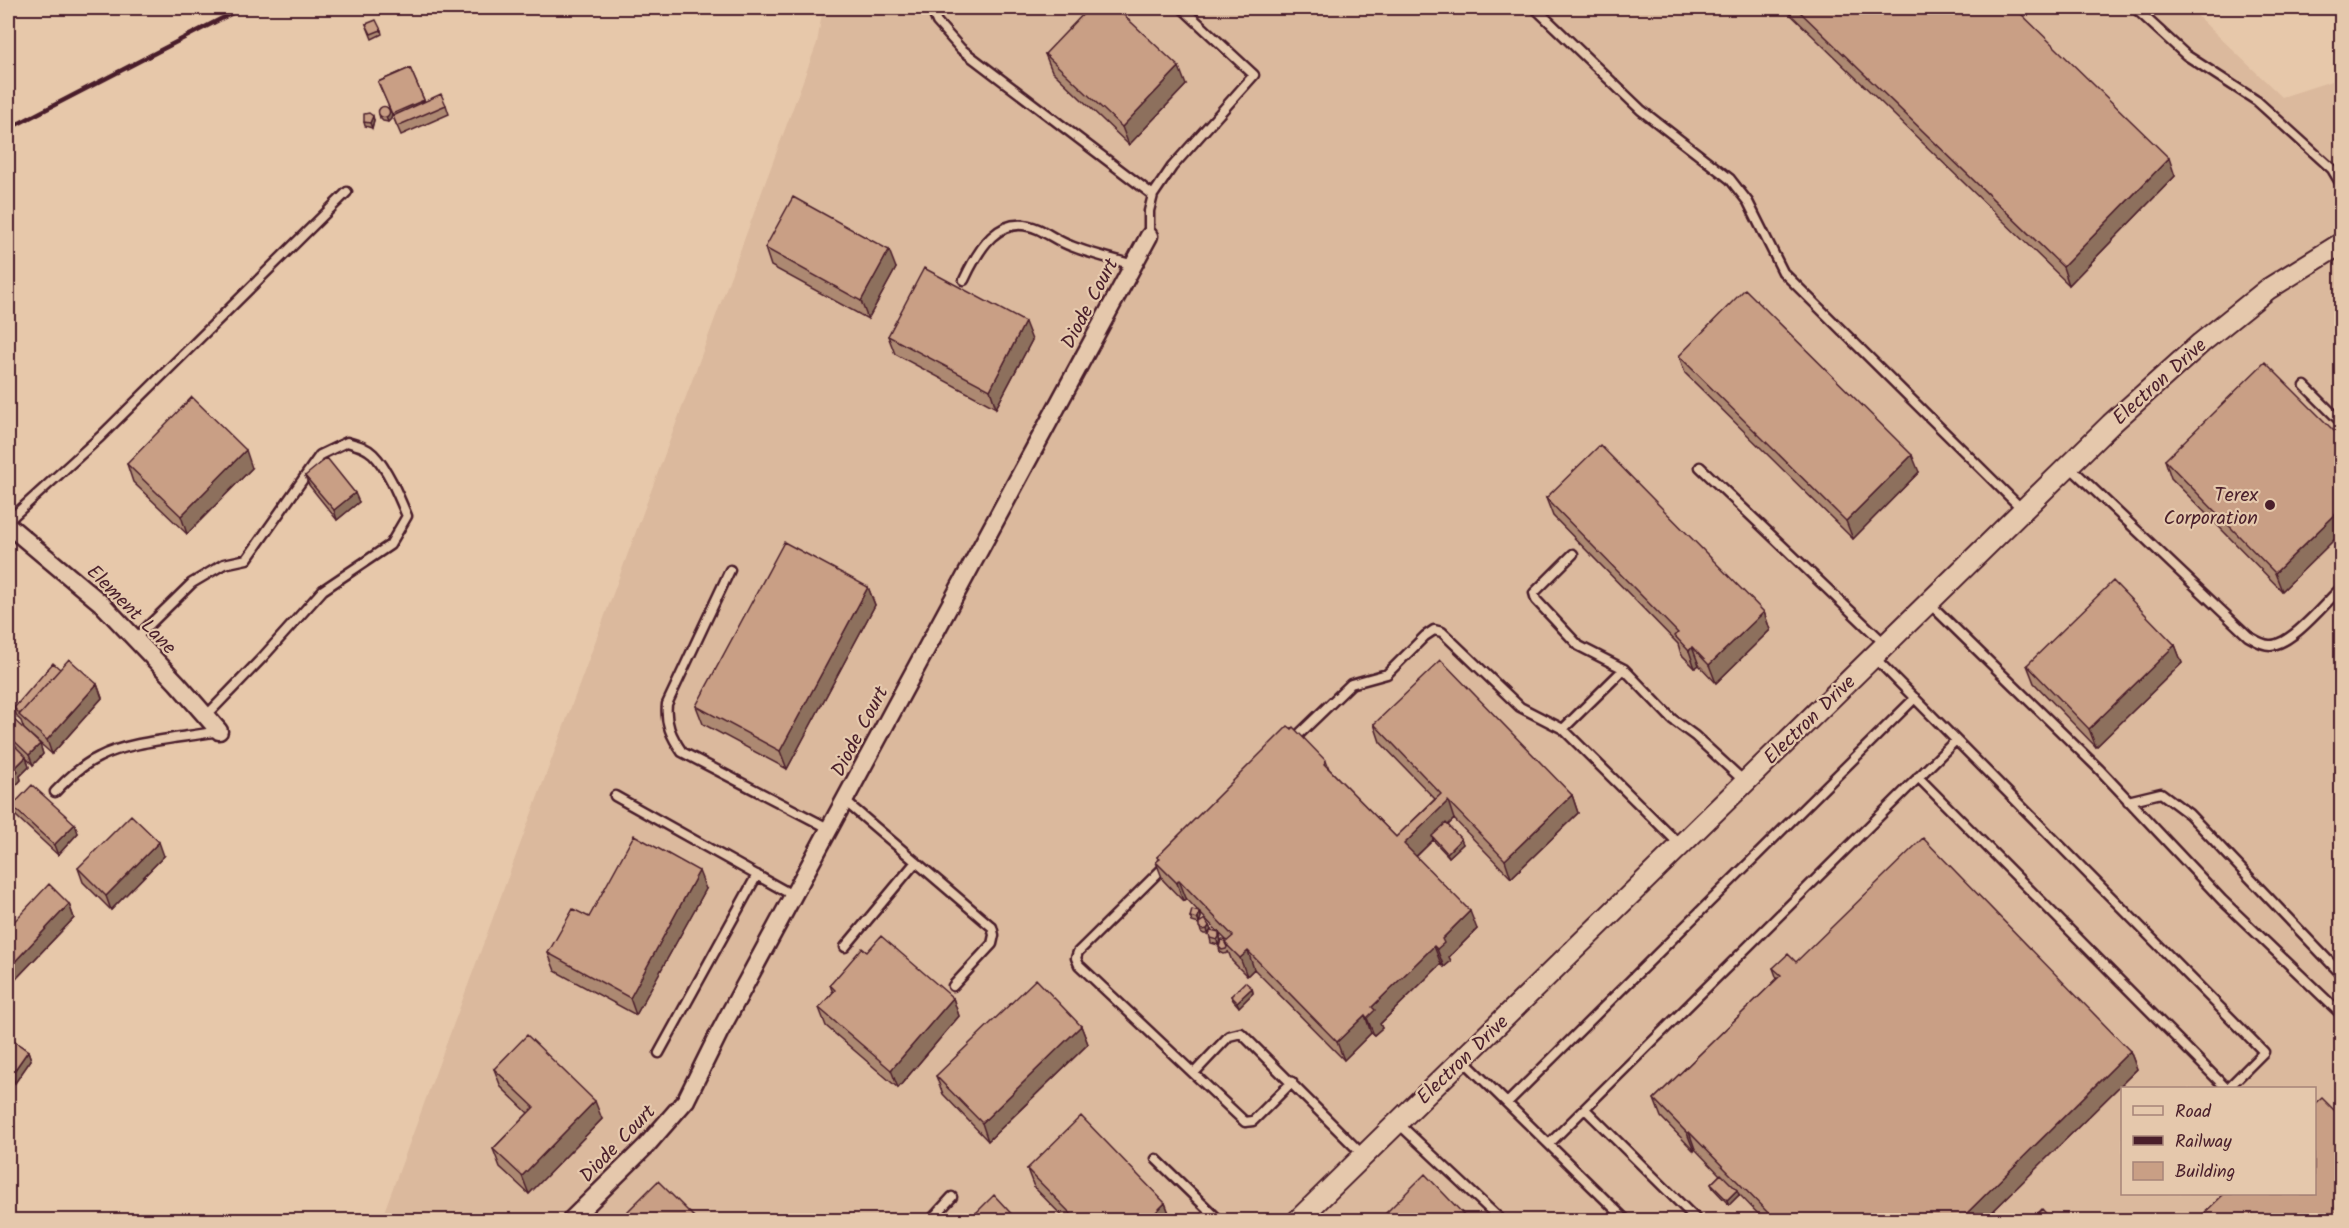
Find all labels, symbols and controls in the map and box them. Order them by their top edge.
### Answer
street label: Diode Court [1053,253,1128,355]
street label: Electron Drive [2106,331,2215,434]
place label: Terex Corporation [2164,480,2258,535]
marker: Terex Corporation [2263,498,2277,512]
street label: Element Lane [78,558,183,663]
street label: Electron Drive [1757,668,1864,773]
street label: Diode Court [823,681,898,783]
street label: Electron Drive [1410,1008,1517,1113]
legend [2121,1087,2316,1195]
street label: Diode Court [573,1098,664,1191]
text: Road [2175,1098,2212,1127]
text: Railway [2175,1128,2232,1157]
text: Building [2175,1158,2235,1187]

